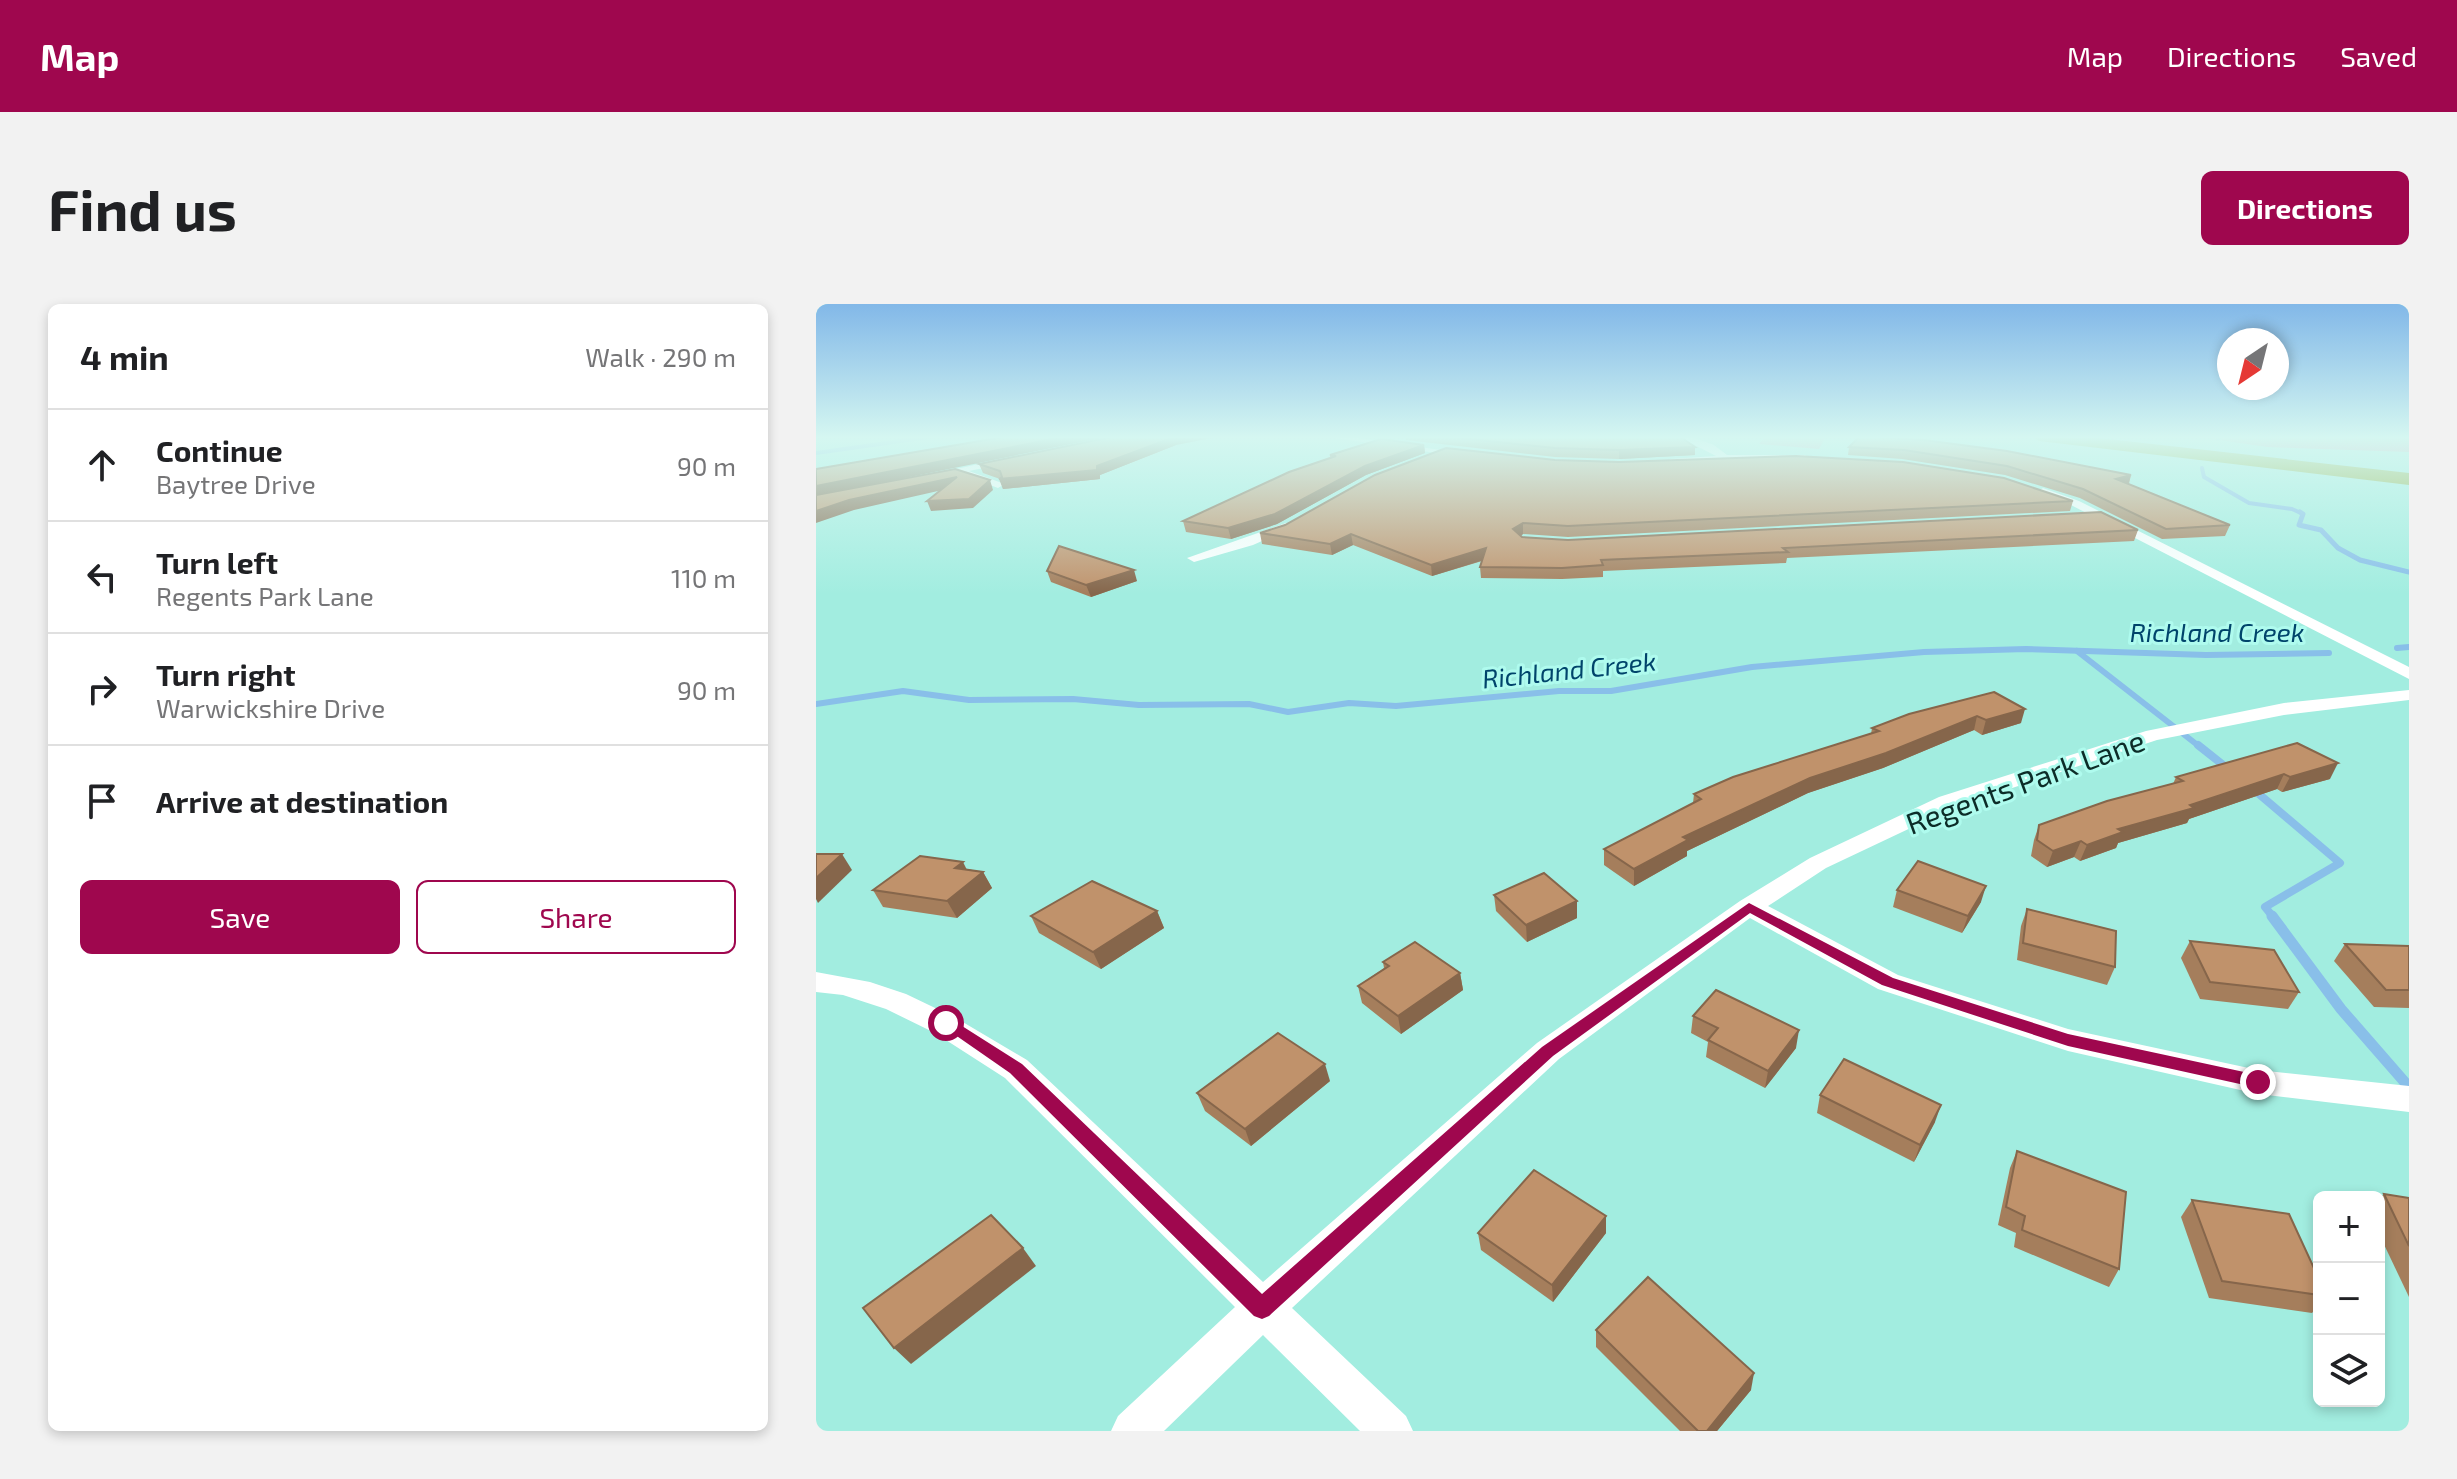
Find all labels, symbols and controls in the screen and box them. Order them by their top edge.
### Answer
text: Map [40,33,119,79]
text: Map [2067,39,2123,73]
text: Directions [2167,39,2296,73]
text: Saved [2340,39,2417,73]
button: Directions [2201,171,2409,245]
text: Find us [48,175,237,242]
north arrow [2217,328,2289,400]
text: 4 min [80,336,169,377]
text: Walk · 290 m [585,341,736,372]
text: Continue [156,432,283,468]
icon: ahead [80,443,124,487]
text: 90 m [677,450,736,481]
text: Baytree Drive [156,468,316,499]
text: Turn left [156,544,278,580]
icon: left [80,555,124,599]
text: 110 m [671,562,736,593]
text: Regents Park Lane [156,580,374,611]
water label: Richland Creek [2130,616,2304,647]
water label: Richland Creek [1481,644,1657,694]
text: Turn right [156,656,296,692]
icon: right [80,667,124,711]
text: 90 m [677,674,736,705]
text: Warwickshire Drive [156,692,385,723]
street label: Regents Park Lane [1901,721,2149,841]
icon: arrive [80,779,124,823]
text: Arrive at destination [156,783,448,819]
button: Save [80,880,400,954]
button: Share [416,880,736,954]
route start [928,1005,964,1041]
route end [2240,1064,2276,1100]
map controls [2313,1191,2385,1407]
button: + [2313,1191,2385,1263]
button: − [2313,1263,2385,1335]
button: layers [2313,1335,2385,1407]

